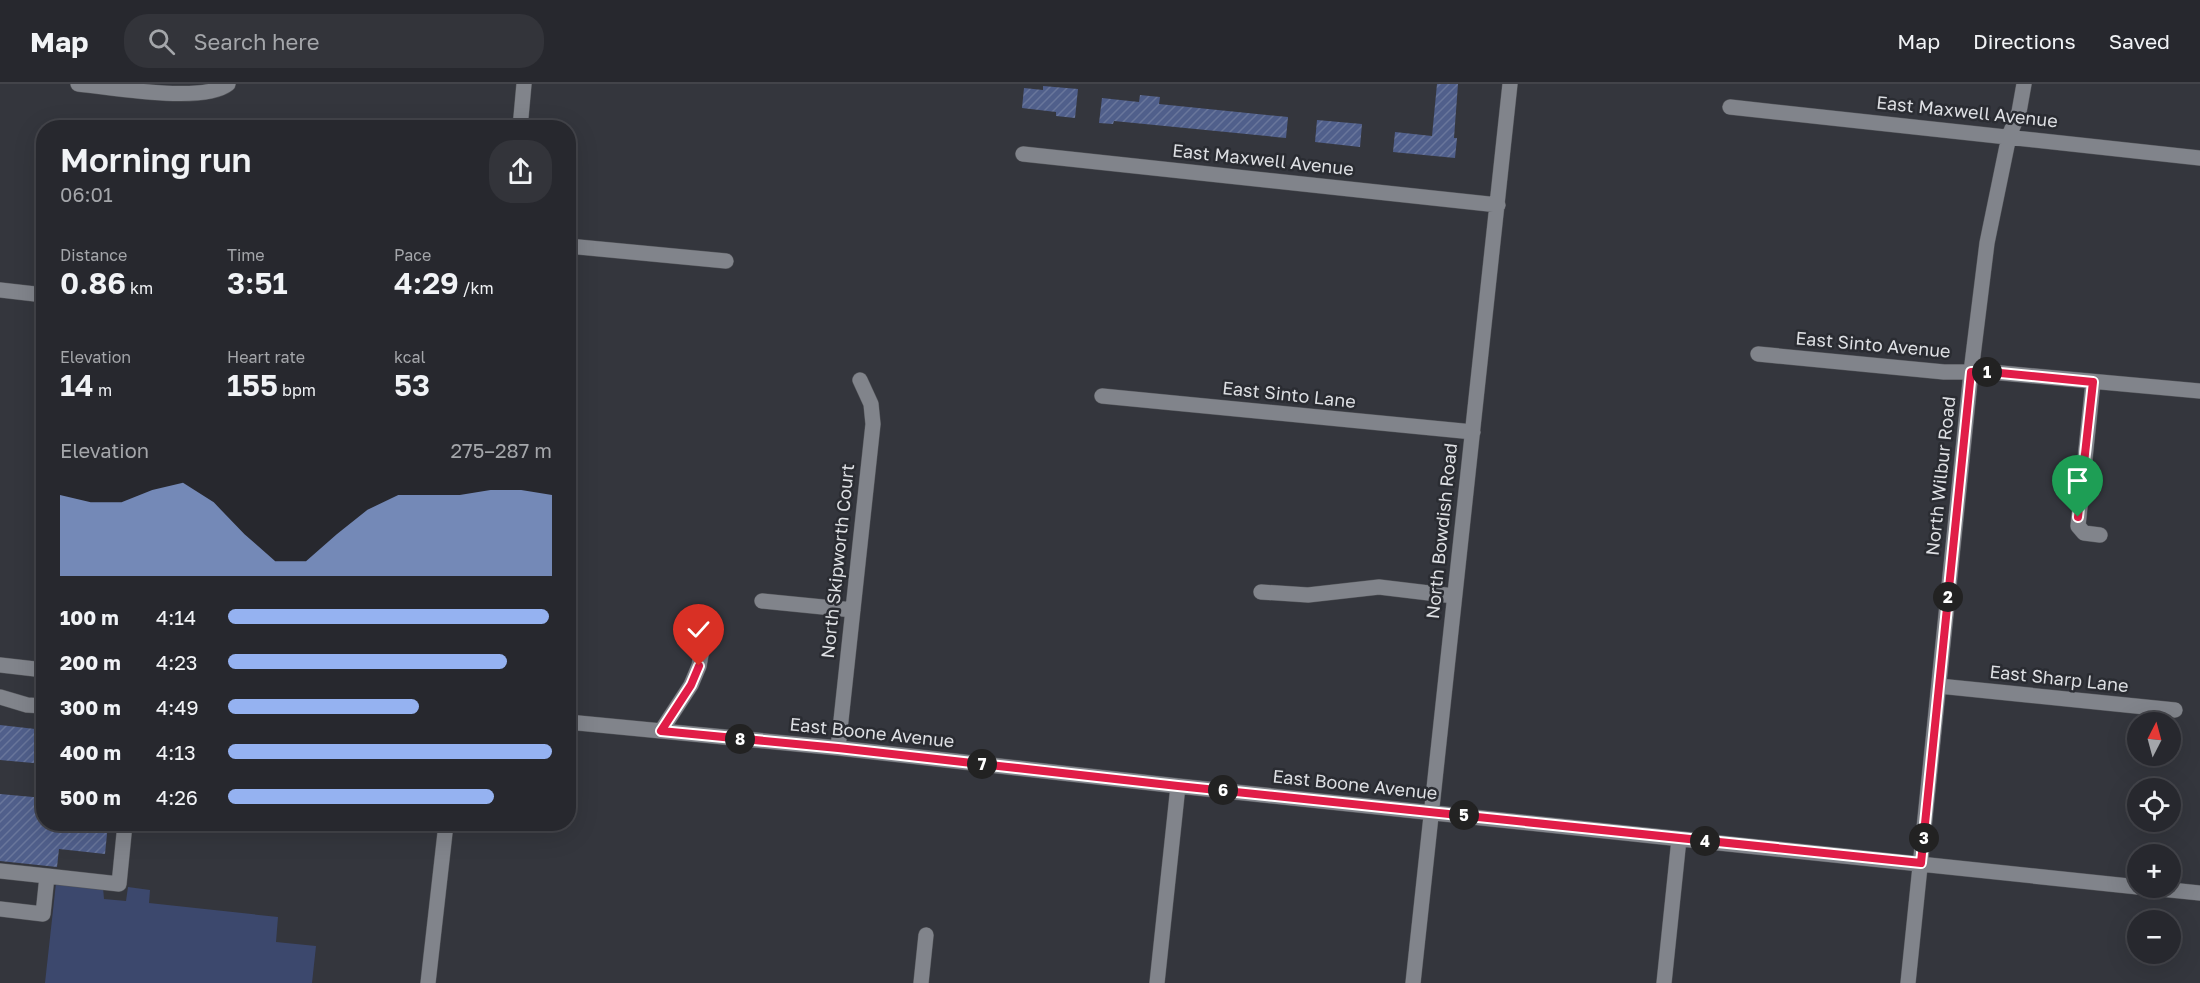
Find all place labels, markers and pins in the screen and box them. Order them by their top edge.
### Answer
pin: 1 [1972,357,2002,387]
pin [2052,455,2103,517]
pin: 2 [1933,582,1963,612]
pin [673,604,724,666]
pin: 8 [725,724,755,754]
pin: 7 [967,749,997,779]
pin: 6 [1208,775,1238,805]
pin: 5 [1449,800,1479,830]
pin: 3 [1909,823,1939,853]
pin: 4 [1690,826,1720,856]

